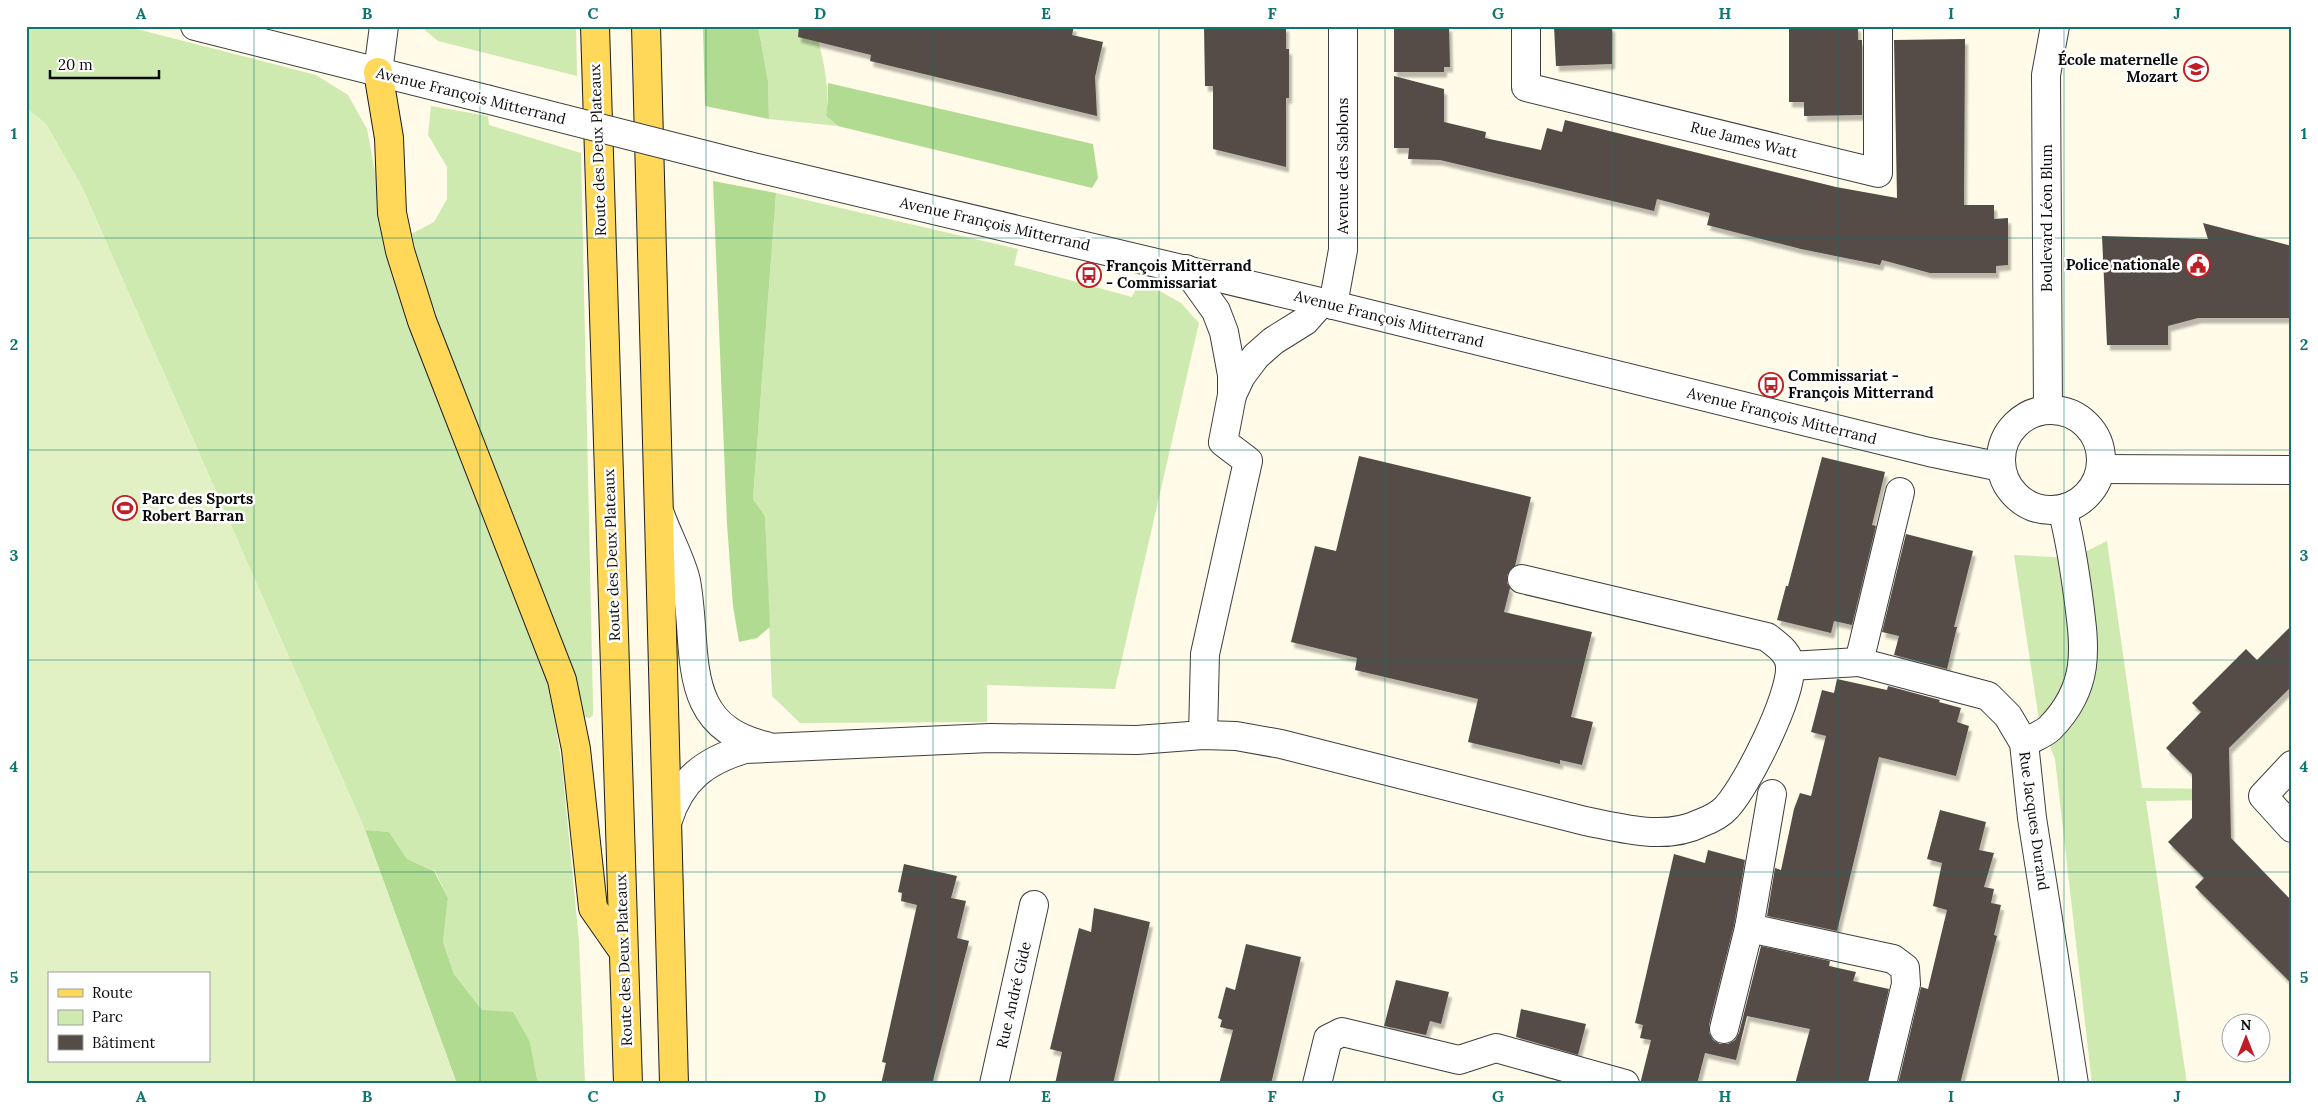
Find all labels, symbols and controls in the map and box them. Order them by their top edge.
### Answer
text: A [136,3,147,23]
text: B [362,3,373,23]
text: C [587,3,599,23]
text: D [814,3,826,23]
text: E [1041,3,1051,23]
text: F [1267,3,1277,23]
text: G [1492,3,1504,23]
text: H [1719,3,1732,23]
text: I [1948,3,1954,23]
text: J [2173,3,2181,23]
scale bar [50,48,159,80]
place label: École maternelle Mozart [2058,50,2179,86]
text: 20 m [58,55,93,74]
school or university icon: École maternelle Mozart [2183,56,2209,82]
street label: Avenue François Mitterrand [373,62,568,128]
street label: Route des Deux Plateaux [585,64,610,236]
street label: Avenue des Sablons [1333,98,1352,235]
street label: Rue James Watt [1689,117,1800,162]
text: 1 [11,123,17,143]
text: 1 [2301,123,2307,143]
street label: Boulevard Léon Blum [2037,144,2056,292]
street label: Avenue François Mitterrand [897,192,1092,255]
public building icon: Police nationale [2185,252,2211,278]
place label: Police nationale [2066,255,2180,274]
place label: François Mitterrand - Commissariat [1106,256,1252,292]
bus stop icon: François Mitterrand - Commissariat [1076,262,1102,288]
street label: Avenue François Mitterrand [1291,285,1486,351]
text: 2 [10,334,18,354]
text: 2 [2300,334,2308,354]
place label: Commissariat - François Mitterrand [1788,366,1934,402]
bus stop icon: Commissariat - François Mitterrand [1758,372,1784,398]
street label: Avenue François Mitterrand [1684,382,1879,448]
street label: Route des Deux Plateaux [599,469,624,641]
place label: Parc des Sports Robert Barran [142,489,253,525]
sports icon: Parc des Sports Robert Barran [112,495,138,521]
text: 3 [10,545,19,565]
text: 3 [2300,545,2309,565]
street label: Rue Jacques Durand [2015,750,2054,892]
text: 4 [10,756,19,776]
text: 4 [2300,756,2309,776]
street label: Route des Deux Plateaux [611,874,636,1046]
street label: Rue André Gide [992,940,1035,1050]
text: 5 [10,967,19,987]
text: 5 [2300,967,2309,987]
legend [48,972,210,1062]
text: Route [92,983,133,1002]
text: Parc [92,1007,123,1026]
north arrow [2220,1012,2270,1062]
text: N [2241,1016,2252,1034]
text: Bâtiment [92,1033,155,1052]
text: A [136,1086,147,1106]
text: B [362,1086,373,1106]
text: C [587,1086,599,1106]
text: D [814,1086,826,1106]
text: E [1041,1086,1051,1106]
text: F [1267,1086,1277,1106]
text: G [1492,1086,1504,1106]
text: H [1719,1086,1732,1106]
text: I [1948,1086,1954,1106]
text: J [2173,1086,2181,1106]

